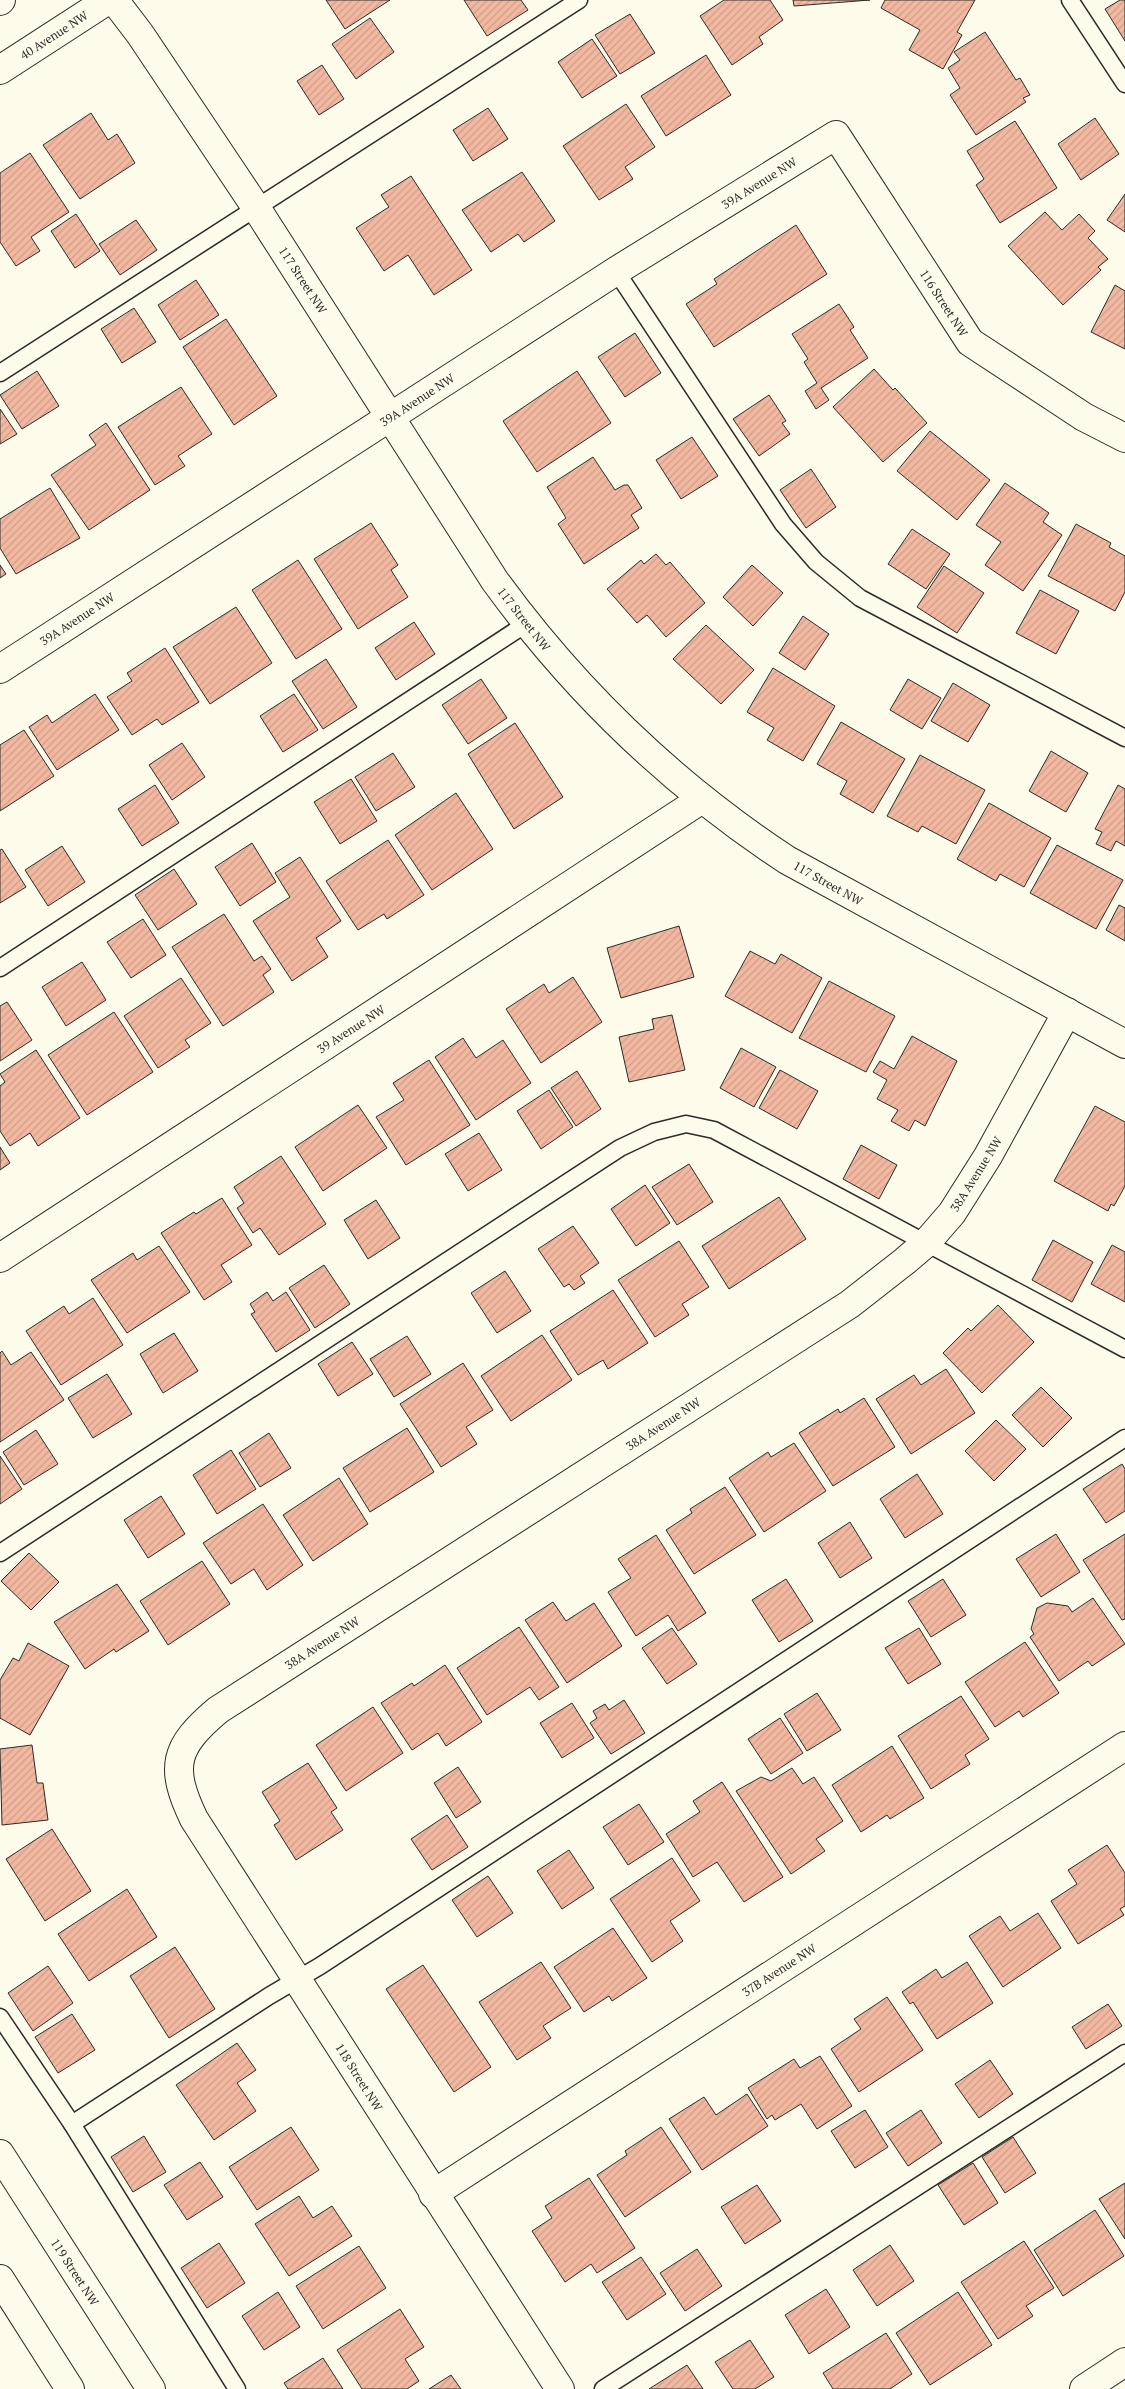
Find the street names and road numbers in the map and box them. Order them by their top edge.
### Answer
street label: 40 Avenue NW [17,7,91,62]
street label: 39A Avenue NW [719,154,800,212]
street label: 117 Street NW [276,244,331,317]
street label: 116 Street NW [917,267,972,340]
street label: 39A Avenue NW [377,370,458,430]
street label: 117 Street NW [494,584,554,655]
street label: 39A Avenue NW [37,589,118,649]
street label: 117 Street NW [791,858,866,909]
street label: 39 Avenue NW [314,1001,388,1056]
street label: 38A Avenue NW [947,1133,1005,1214]
street label: 38A Avenue NW [623,1394,704,1454]
street label: 38A Avenue NW [282,1613,363,1673]
street label: 37B Avenue NW [739,1940,819,1999]
street label: 118 Street NW [332,2040,386,2114]
street label: 119 Street NW [48,2236,103,2309]

